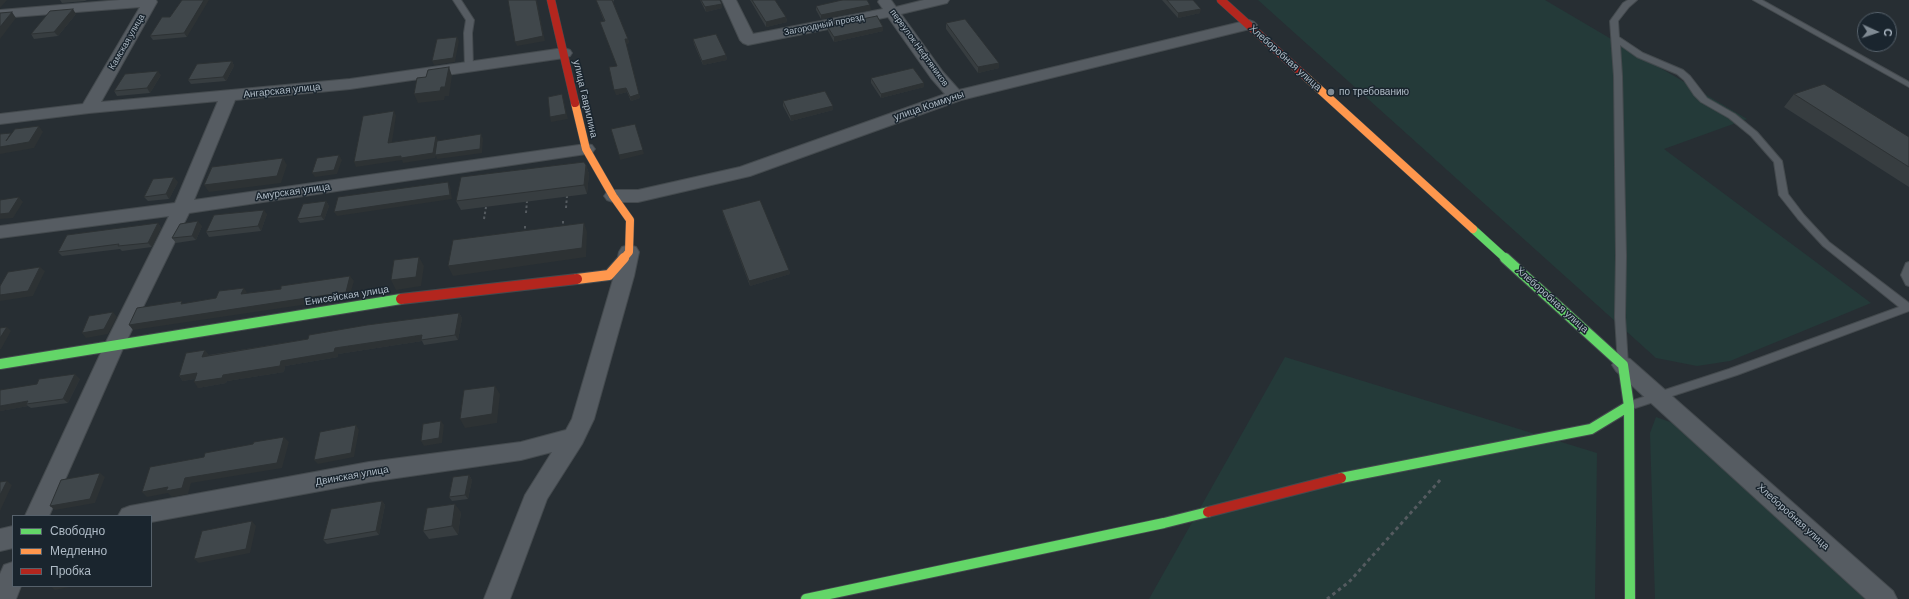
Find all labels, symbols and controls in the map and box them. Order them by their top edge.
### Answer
street label: переулок Нефтяников [887,7,951,89]
street label: Камская улица [107,12,147,72]
street label: Загородный проезд [783,12,865,38]
north arrow [1857,12,1897,52]
street label: Хлеборобная улица [1246,22,1324,94]
text: С [1882,28,1894,37]
street label: улица Гаврилина [570,59,600,139]
street label: Ангарская улица [243,81,321,101]
place label: по требованию [1339,86,1409,98]
marker: по требованию [1326,87,1336,97]
street label: улица Коммуны [892,88,966,124]
street label: Амурская улица [255,181,331,203]
street label: Хлеборобная улица [1513,264,1591,336]
street label: Енисейская улица [304,283,390,309]
street label: Двинская улица [315,464,389,488]
street label: Хлеборобная улица [1754,481,1832,553]
legend [12,515,152,587]
text: Свободно [50,524,105,538]
text: Медленно [50,544,107,558]
text: Пробка [50,564,91,578]

